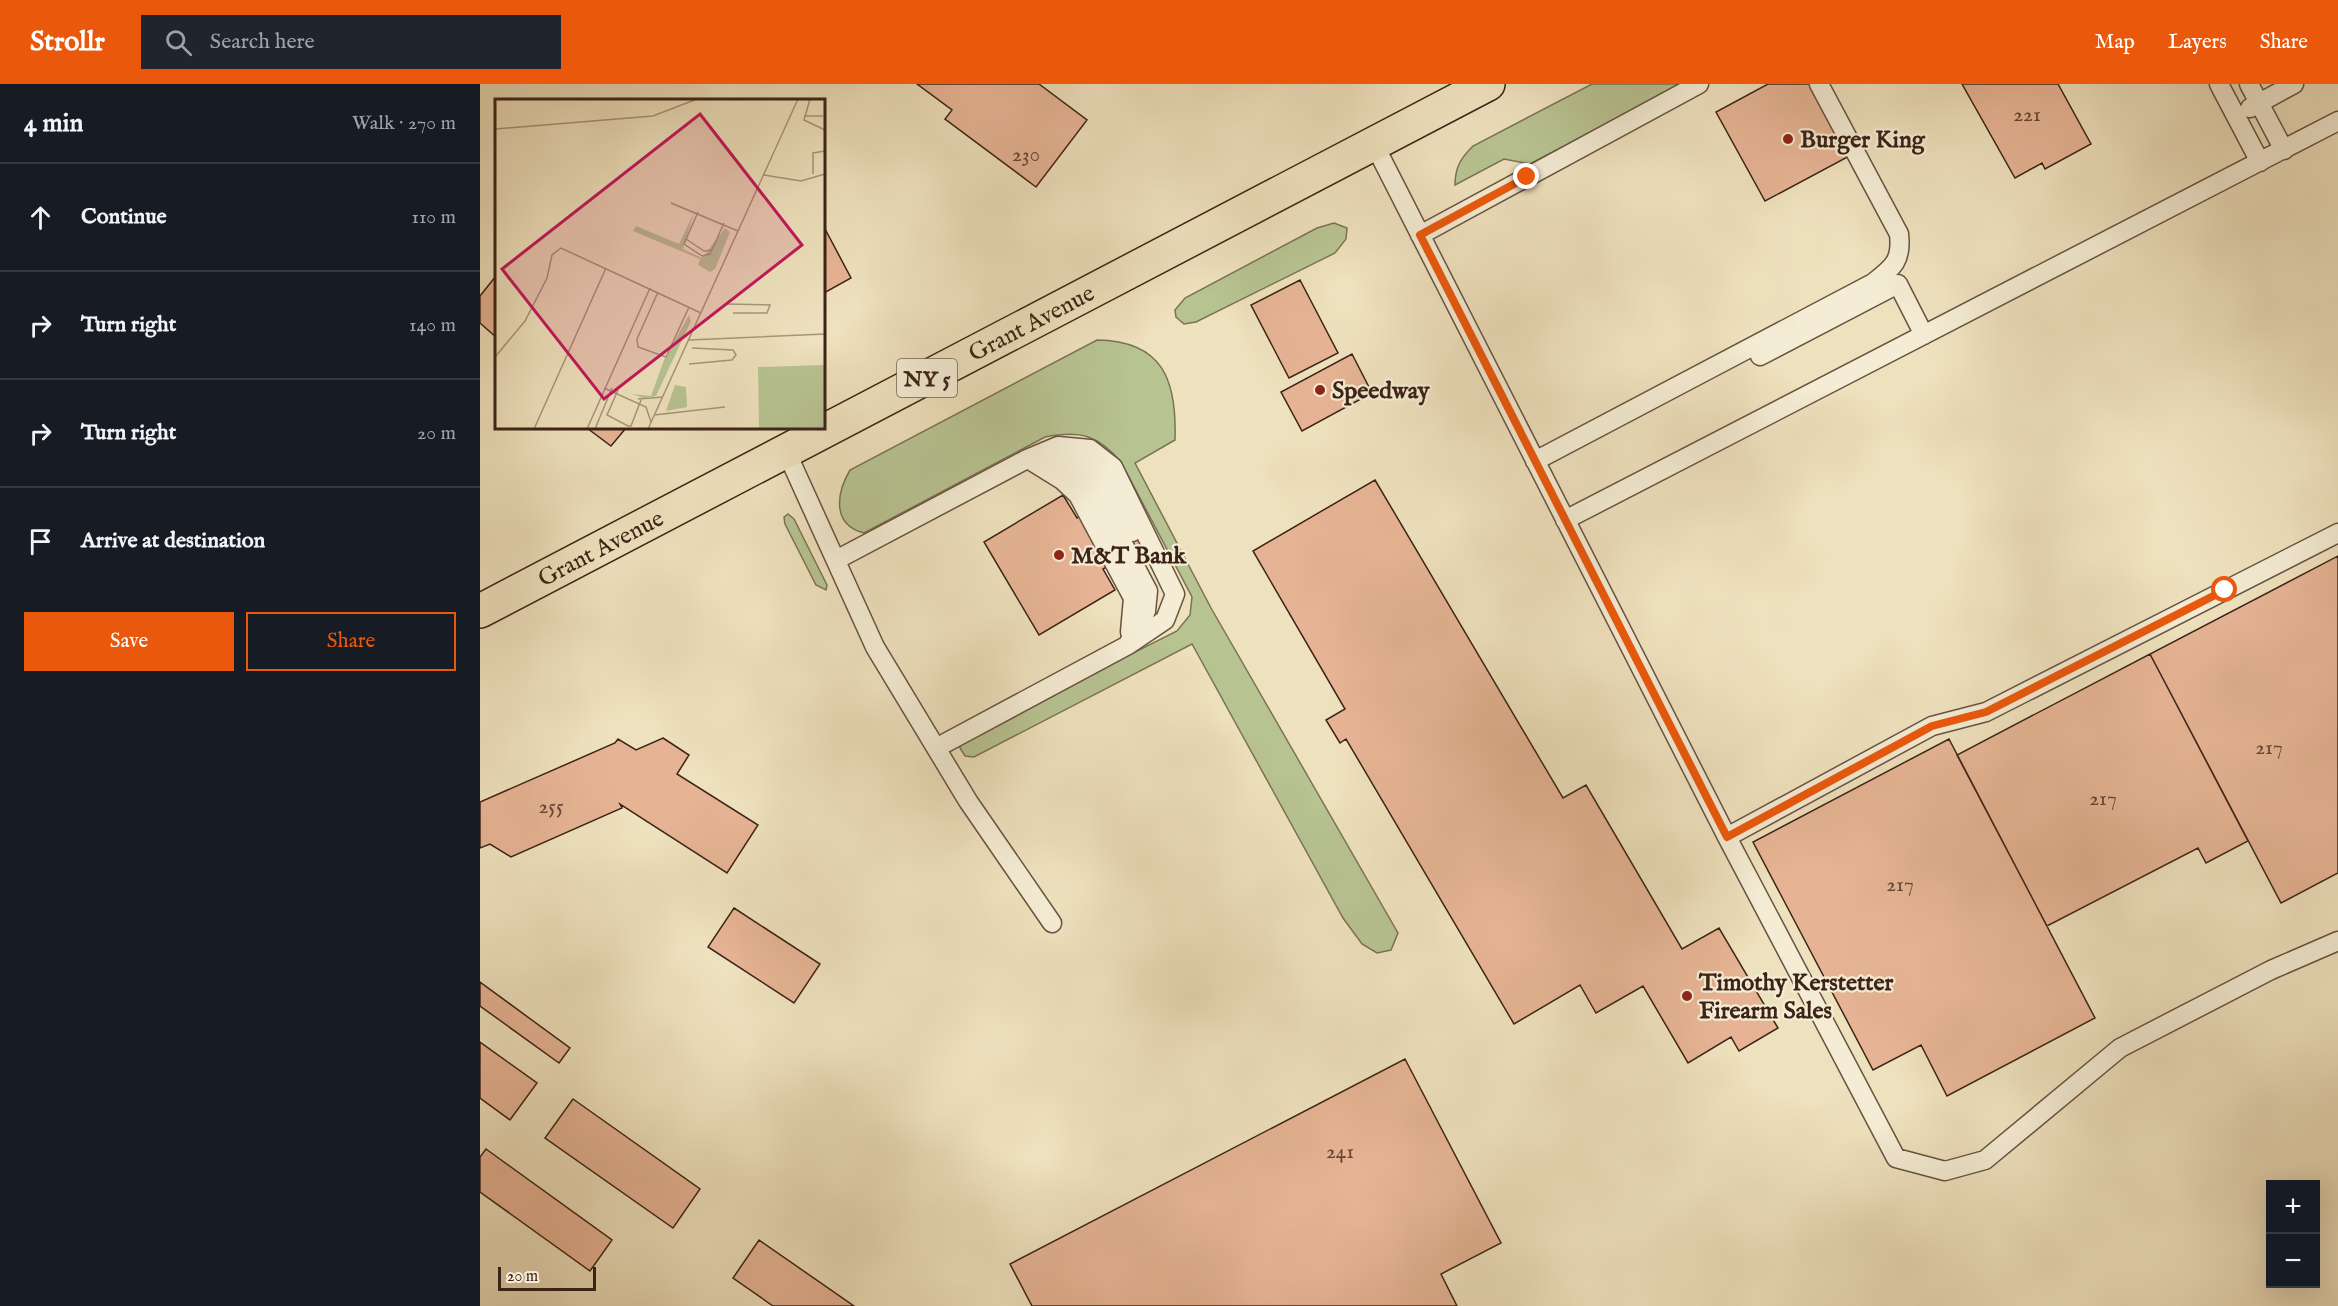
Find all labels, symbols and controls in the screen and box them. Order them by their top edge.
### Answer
search box [141,15,561,69]
text: Strollr [30,25,105,60]
icon: search [162,26,195,59]
text: Search here [210,28,315,56]
text: Map [2095,29,2135,56]
text: Layers [2168,29,2227,56]
text: Share [2260,29,2308,56]
inset map [495,99,825,429]
house number: 221 [2013,102,2041,129]
text: 4 min [24,107,83,140]
text: Walk · 270 m [352,111,456,136]
place label: Burger King [1800,125,1926,156]
marker: Burger King [1781,132,1795,146]
house number: 230 [1012,142,1040,169]
route end [1513,163,1539,189]
icon: ahead [24,201,57,234]
text: Continue [81,203,167,231]
text: 110 m [412,205,456,230]
street label: Grant Avenue [964,278,1100,370]
icon: right [24,309,57,342]
text: Turn right [81,311,176,339]
text: 140 m [409,313,456,338]
road number: NY 5 [897,359,957,397]
place label: Speedway [1332,376,1431,407]
marker: Speedway [1313,383,1327,397]
icon: right [24,417,57,450]
text: Turn right [81,419,176,447]
text: 20 m [417,421,456,446]
street label: Grant Avenue [533,504,669,595]
icon: arrive [24,525,57,558]
text: Arrive at destination [81,527,265,555]
place label: M&T Bank [1071,541,1187,572]
marker: M&T Bank [1052,548,1066,562]
route start [2211,576,2237,602]
button: Save [24,612,234,671]
button: Share [246,612,456,671]
house number: 217 [2255,735,2283,762]
house number: 217 [2089,786,2117,813]
house number: 255 [538,794,564,821]
house number: 217 [1886,872,1914,899]
place label: Timothy Kerstetter Firearm Sales [1698,968,1893,1027]
marker: Timothy Kerstetter Firearm Sales [1680,989,1694,1003]
house number: 241 [1326,1139,1354,1166]
map controls [2266,1180,2320,1288]
button: + [2266,1180,2320,1234]
button: − [2266,1234,2320,1288]
scale bar [498,1264,596,1292]
text: 20 m [507,1267,538,1287]

